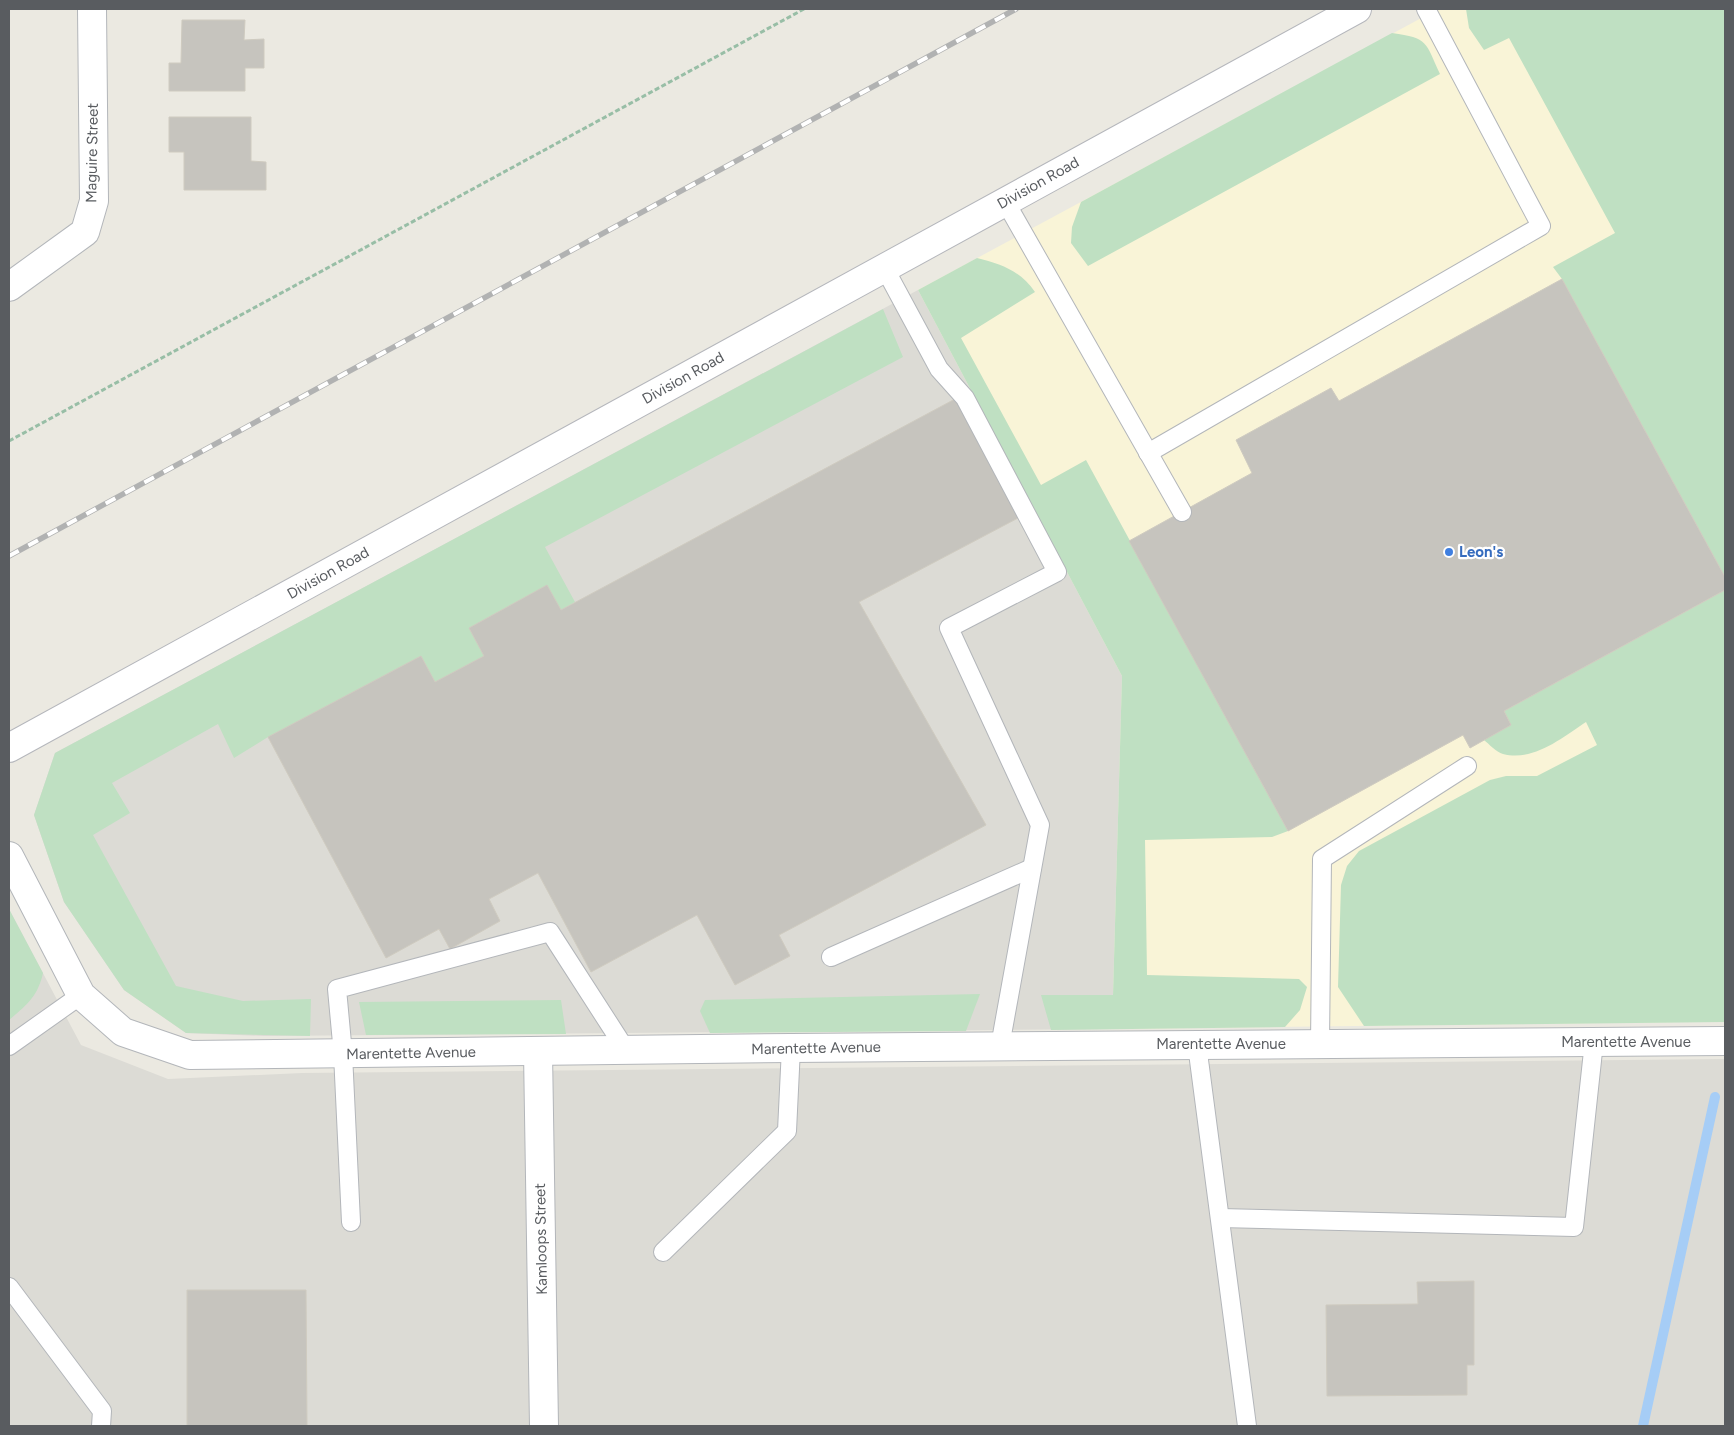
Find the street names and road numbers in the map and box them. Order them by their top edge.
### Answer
street label: Maguire Street [82,103,102,203]
street label: Division Road [994,153,1082,213]
street label: Division Road [639,348,727,408]
street label: Division Road [284,543,372,603]
street label: Marentette Avenue [1561,1033,1691,1051]
street label: Marentette Avenue [1156,1035,1286,1053]
street label: Marentette Avenue [751,1038,881,1058]
street label: Marentette Avenue [346,1043,476,1063]
street label: Kamloops Street [531,1183,551,1295]

